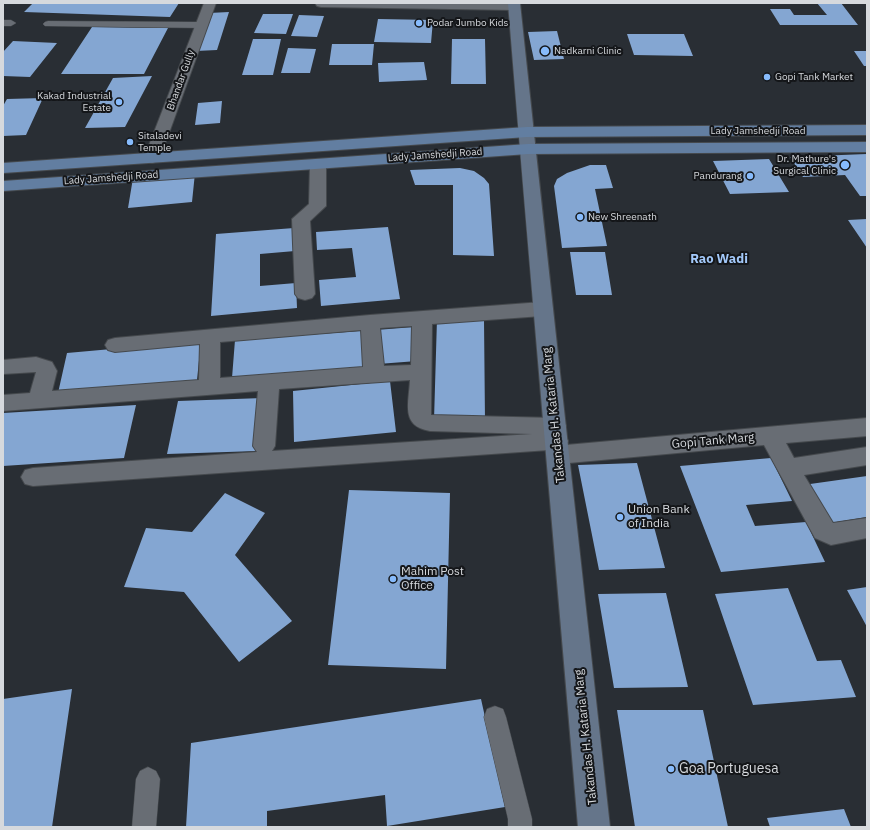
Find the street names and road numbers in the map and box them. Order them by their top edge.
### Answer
street label: Bhandar Gully [165,48,197,112]
street label: Lady Jamshedji Road [711,125,805,137]
street label: Lady Jamshedji Road [387,146,483,164]
street label: Lady Jamshedji Road [63,169,159,187]
street label: Takandas H. Kataria Marg [540,346,568,484]
street label: Gopi Tank Marg [671,430,755,452]
street label: Takandas H. Kataria Marg [572,668,600,806]

